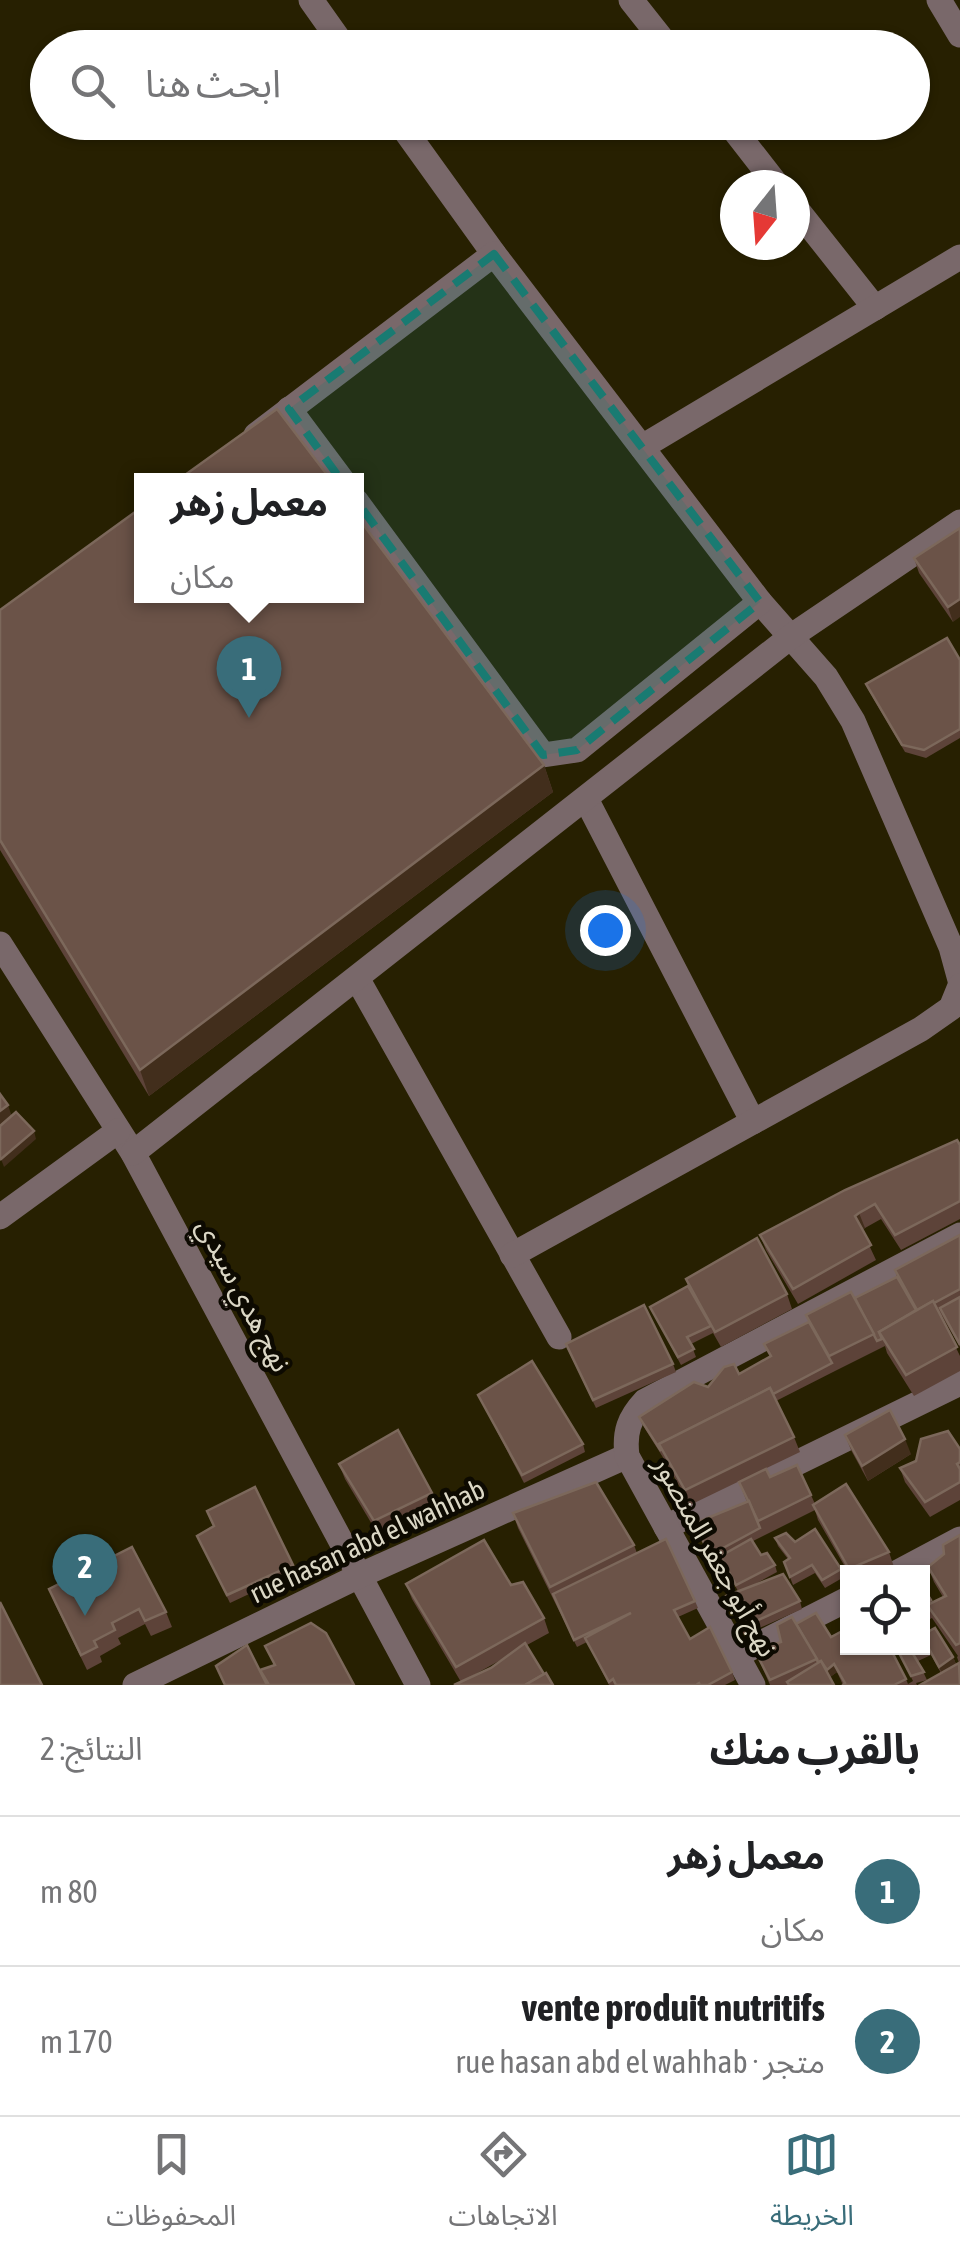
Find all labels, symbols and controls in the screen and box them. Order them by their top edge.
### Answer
search box [30,30,930,140]
icon: search [65,58,120,113]
text: ابحث هنا [145,62,281,105]
north arrow [720,170,810,260]
popup [134,473,364,603]
text: معمل زهر [170,481,328,524]
text: مكان [170,558,235,595]
pin: 1 [216,636,282,718]
your location [580,905,631,956]
street label: نهج هدي سيدي [185,1213,298,1379]
street label: نهج أبو جعفر المنصور [643,1448,786,1664]
street label: rue hasan abd el wahhab [244,1473,490,1609]
pin: 2 [52,1534,118,1616]
map controls [840,1565,930,1655]
button: locate [840,1565,930,1655]
text: بالقرب منك [709,1725,920,1773]
text: النتائج: 2 [40,1730,143,1767]
text: معمل زهر [667,1834,825,1877]
text: 80 m [40,1873,98,1910]
text: 1 [880,1873,895,1910]
text: مكان [761,1911,825,1948]
text: vente produit nutritifs [521,1986,825,2029]
text: 170 m [40,2023,113,2060]
text: 2 [880,2023,895,2060]
text: متجر · rue hasan abd el wahhab [456,2043,825,2080]
tab: المحفوظات [106,2127,236,2246]
tab: الاتجاهات [448,2127,558,2246]
tab: الخريطة [770,2127,854,2246]

